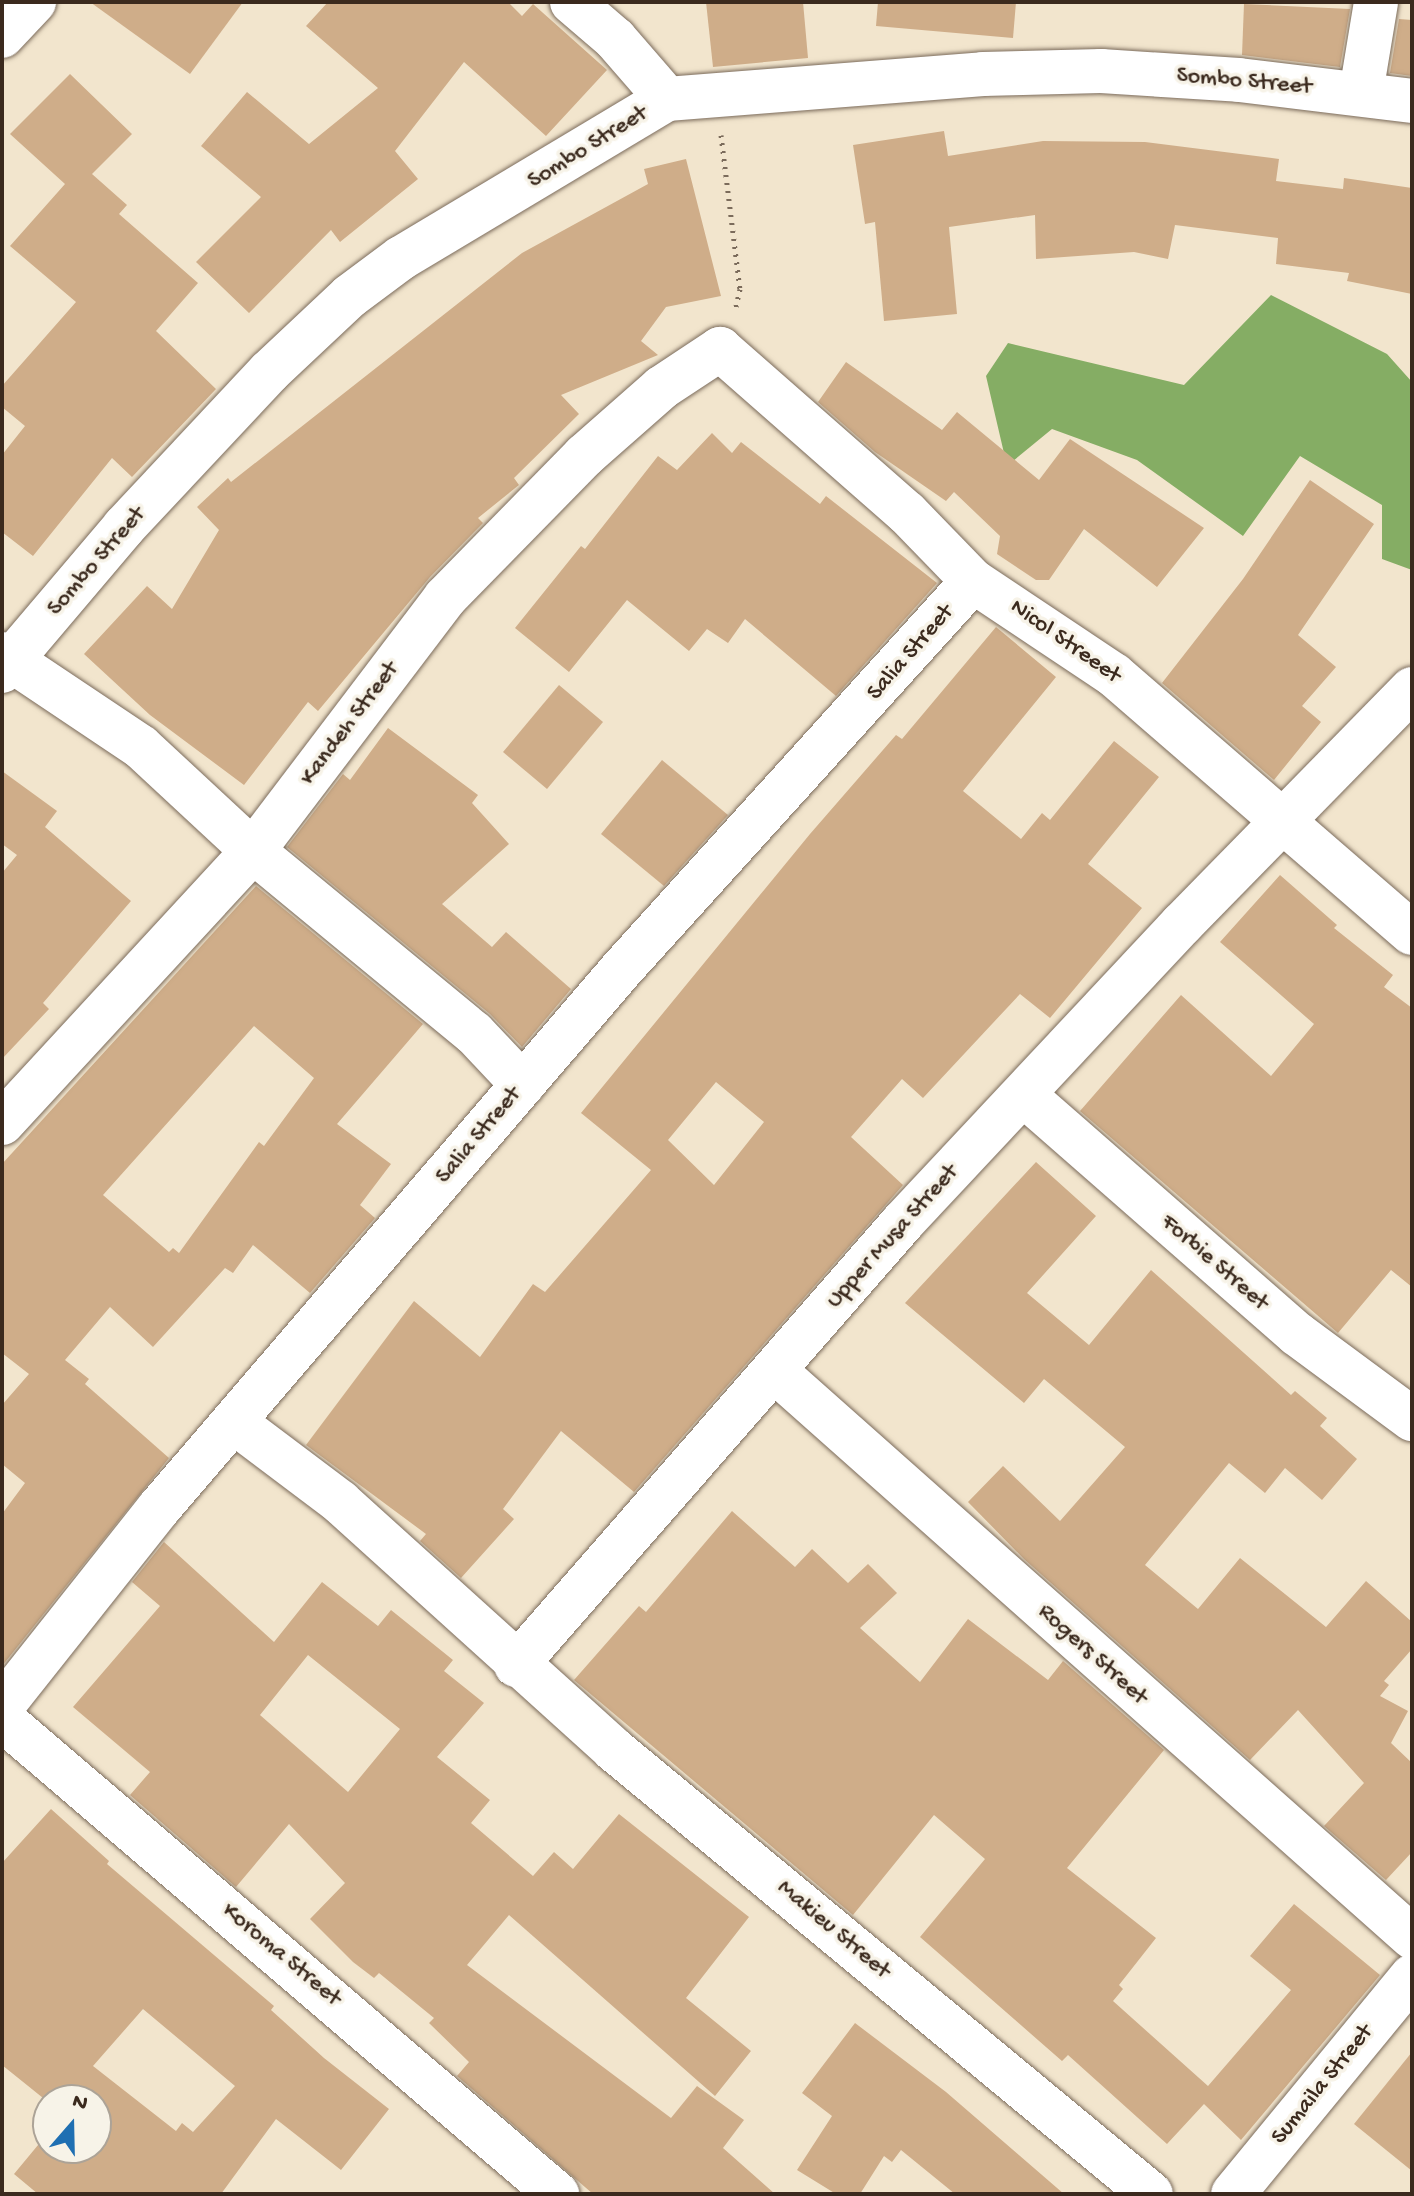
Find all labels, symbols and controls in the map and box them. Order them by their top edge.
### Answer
street label: Sombo Street [1175,62,1313,102]
street label: Sombo Street [523,100,653,196]
street label: Sombo Street [42,501,152,623]
street label: Nicol Streeet [1004,593,1126,691]
street label: Salia Street [861,599,961,707]
street label: Kandeh Street [294,657,406,791]
street label: Salia Street [430,1082,528,1190]
street label: Upper Musa Street [821,1159,965,1315]
street label: Forbie Street [1154,1208,1274,1318]
street label: Rogers Street [1031,1598,1153,1712]
street label: Makieu Street [770,1874,896,1986]
street label: Koroma Street [216,1897,346,2013]
street label: Sumaila Street [1266,2019,1380,2151]
north arrow [32,2084,112,2164]
text: N [68,2089,91,2118]

